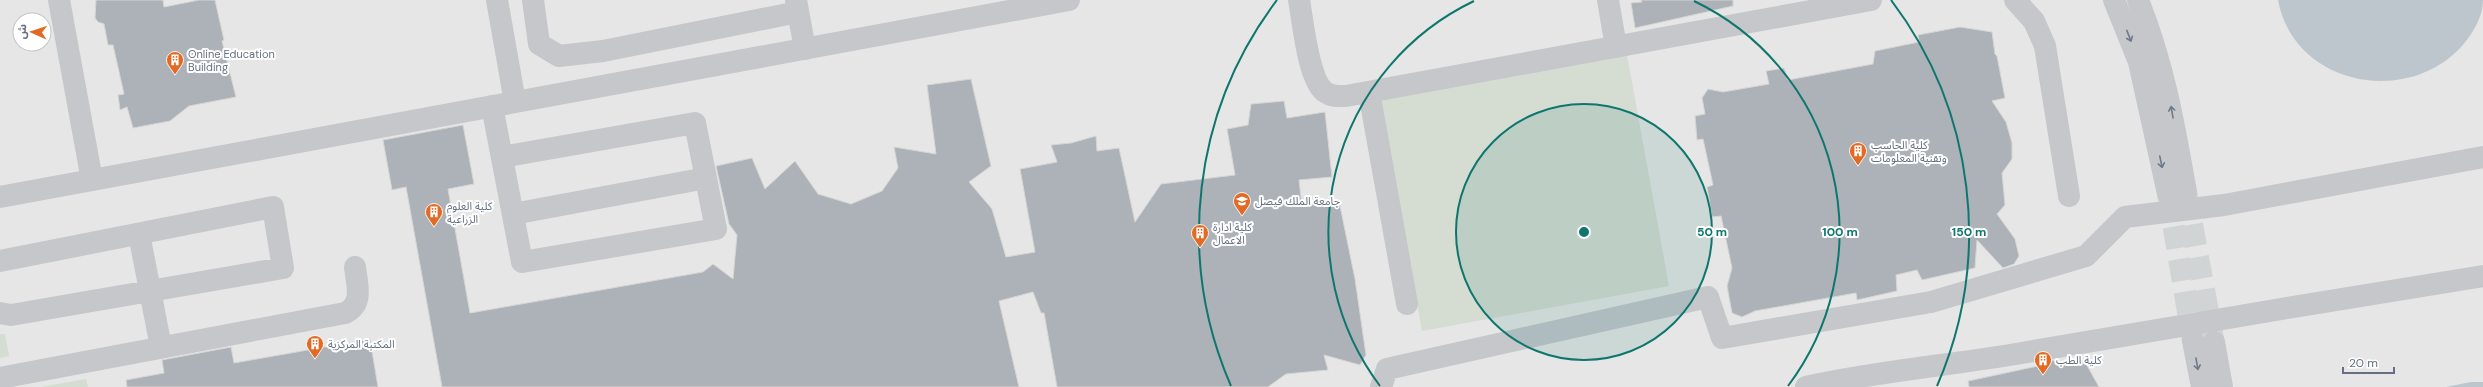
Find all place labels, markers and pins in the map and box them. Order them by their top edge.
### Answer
place label: Online Education Building [188,47,275,74]
building icon: Online Education Building [165,50,185,75]
place label: كلية الحاسب وتقنية المعلومات [1871,138,1947,165]
building icon: كلية الحاسب وتقنية المعلومات [1848,141,1868,166]
school or university icon: جامعة الملك فيصل [1232,191,1252,216]
place label: جامعة الملك فيصل [1255,194,1341,208]
place label: كلية العلوم الزراعية [447,199,493,226]
building icon: كلية العلوم الزراعية [424,202,444,227]
place label: كلية ادارة الاعمال [1213,220,1252,247]
building icon: كلية ادارة الاعمال [1190,223,1210,248]
centre of rings [1577,225,1591,239]
building icon: المكتبة المركزية [305,334,325,359]
place label: المكتبة المركزية [328,337,395,351]
building icon: كلية الطب [2033,350,2053,375]
place label: كلية الطب [2056,353,2102,367]

